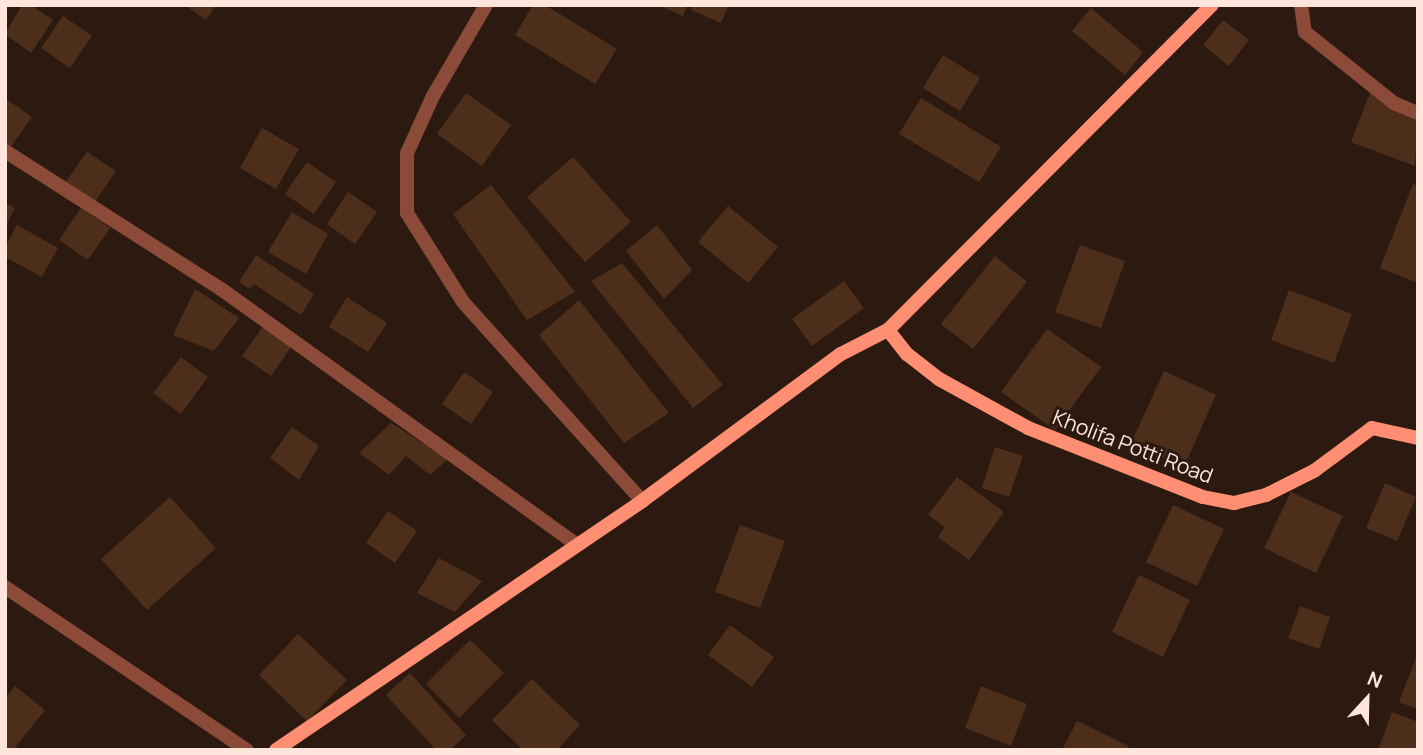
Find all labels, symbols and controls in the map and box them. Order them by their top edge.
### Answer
street label: Kholifa Potti Road [1049,404,1217,488]
north arrow [1332,664,1402,734]
text: N [1364,665,1386,694]

